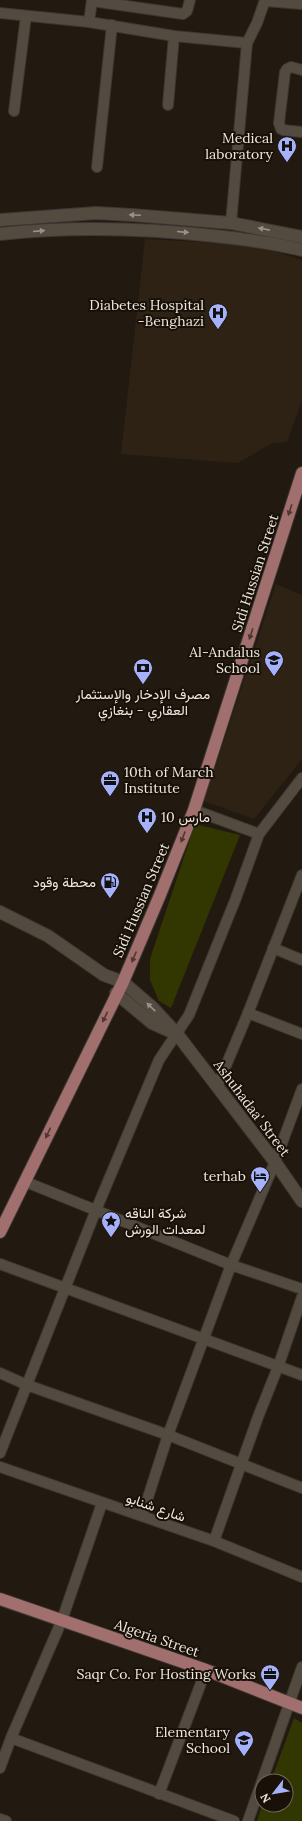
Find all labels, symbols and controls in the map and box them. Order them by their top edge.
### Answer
place label: Medical laboratory [205,129,274,163]
hospital icon: Medical laboratory [276,135,298,163]
one-way arrow [129,212,141,219]
one-way arrow [258,226,270,232]
one-way arrow [33,228,45,234]
one-way arrow [177,229,189,236]
place label: Diabetes Hospital -Benghazi [89,296,204,330]
hospital icon: Diabetes Hospital -Benghazi [207,302,229,330]
one-way arrow [287,504,293,516]
street label: Sidi Hussian Street [227,511,283,634]
one-way arrow [248,628,254,640]
place label: Al-Andalus School [188,643,260,677]
school or university icon: Al-Andalus School [263,649,285,677]
bank icon: مصرف الإدخار والإستثمار العقاري - بنغازي [132,657,154,685]
place label: مصرف الإدخار والإستثمار العقاري - بنغازي [75,685,210,722]
place label: 10th of March Institute [124,763,214,797]
office icon: 10th of March Institute [99,769,121,797]
hospital icon: 10 مارس [136,806,158,834]
place label: 10 مارس [161,808,210,826]
one-way arrow [180,831,186,843]
street label: Sidi Hussian Street [109,839,173,960]
fuel station icon: محطة وقود [99,871,121,899]
place label: محطة وقود [33,873,96,891]
one-way arrow [130,951,136,963]
one-way arrow [146,1002,156,1011]
one-way arrow [102,1011,108,1022]
street label: Ashuhadaa' Street [209,1055,295,1160]
one-way arrow [45,1128,51,1139]
hotel icon: terhab [249,1165,271,1193]
place label: terhab [203,1167,246,1185]
place label: شركة الناقه لمعدات الورش [125,1204,205,1238]
place icon: شركة الناقه لمعدات الورش [100,1210,122,1238]
street label: شارع شنابو [123,1488,188,1527]
street label: Algeria Street [111,1615,202,1661]
office icon: Saqr Co. For Hosting Works [259,1663,281,1691]
place label: Saqr Co. For Hosting Works [76,1665,256,1683]
place label: Elementary School [155,1723,231,1757]
school or university icon: Elementary School [233,1729,255,1757]
north arrow [254,1773,294,1813]
text: N [257,1790,274,1805]

